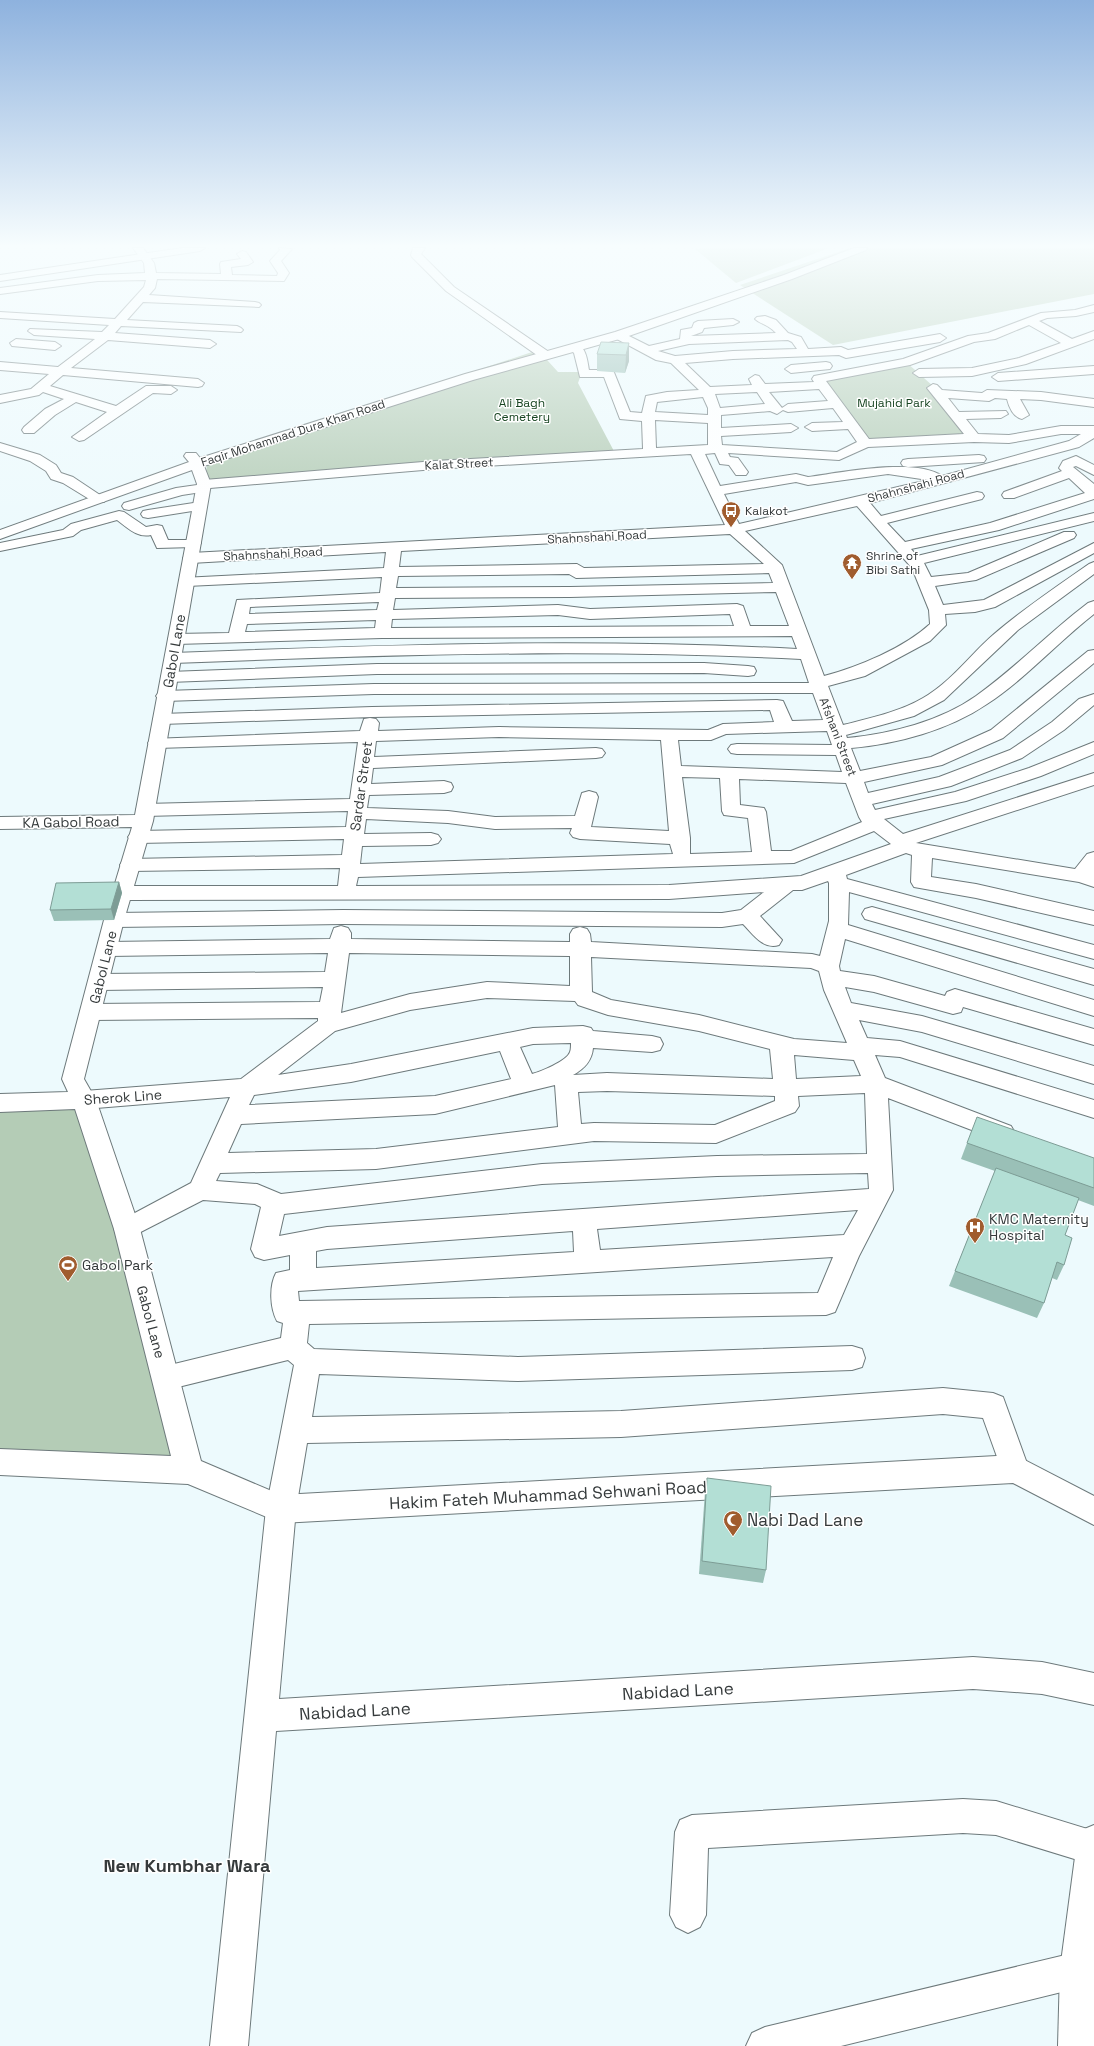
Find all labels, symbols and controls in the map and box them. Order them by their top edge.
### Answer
park label: Ali Bagh Cemetery [494,395,550,425]
park label: Mujahid Park [857,395,931,411]
street label: Faqir Mohammad Dura Khan Road [199,396,387,470]
street label: Kalat Street [424,454,494,474]
street label: Shahnshahi Road [866,465,966,507]
bus stop icon: Kalakot [720,500,742,528]
place label: Kalakot [745,503,788,519]
street label: Shahnshahi Road [547,526,647,548]
street label: Shahnshahi Road [223,543,323,565]
place label: Shrine of Bibi Sathi [866,548,920,578]
temple icon: Shrine of Bibi Sathi [841,552,863,580]
street label: Gabol Lane [159,613,189,689]
street label: Afshani Street [816,695,860,779]
street label: Sardar Street [346,740,376,832]
street label: KA Gabol Road [22,812,120,832]
street label: Gabol Lane [85,929,121,1005]
street label: Sherok Line [83,1085,163,1109]
place label: KMC Maternity Hospital [989,1210,1089,1244]
hospital icon: KMC Maternity Hospital [964,1216,986,1244]
sports icon: Gabol Park [57,1254,79,1282]
place label: Gabol Park [82,1256,154,1274]
street label: Gabol Lane [133,1284,169,1360]
street label: Hakim Fateh Muhammad Sehwani Road [389,1476,707,1514]
mosque icon: Nabi Dad Lane [722,1509,744,1537]
place label: Nabi Dad Lane [747,1509,863,1531]
street label: Nabidad Lane [622,1677,734,1705]
street label: Nabidad Lane [299,1697,411,1725]
district label: New Kumbhar Wara [104,1854,271,1877]

